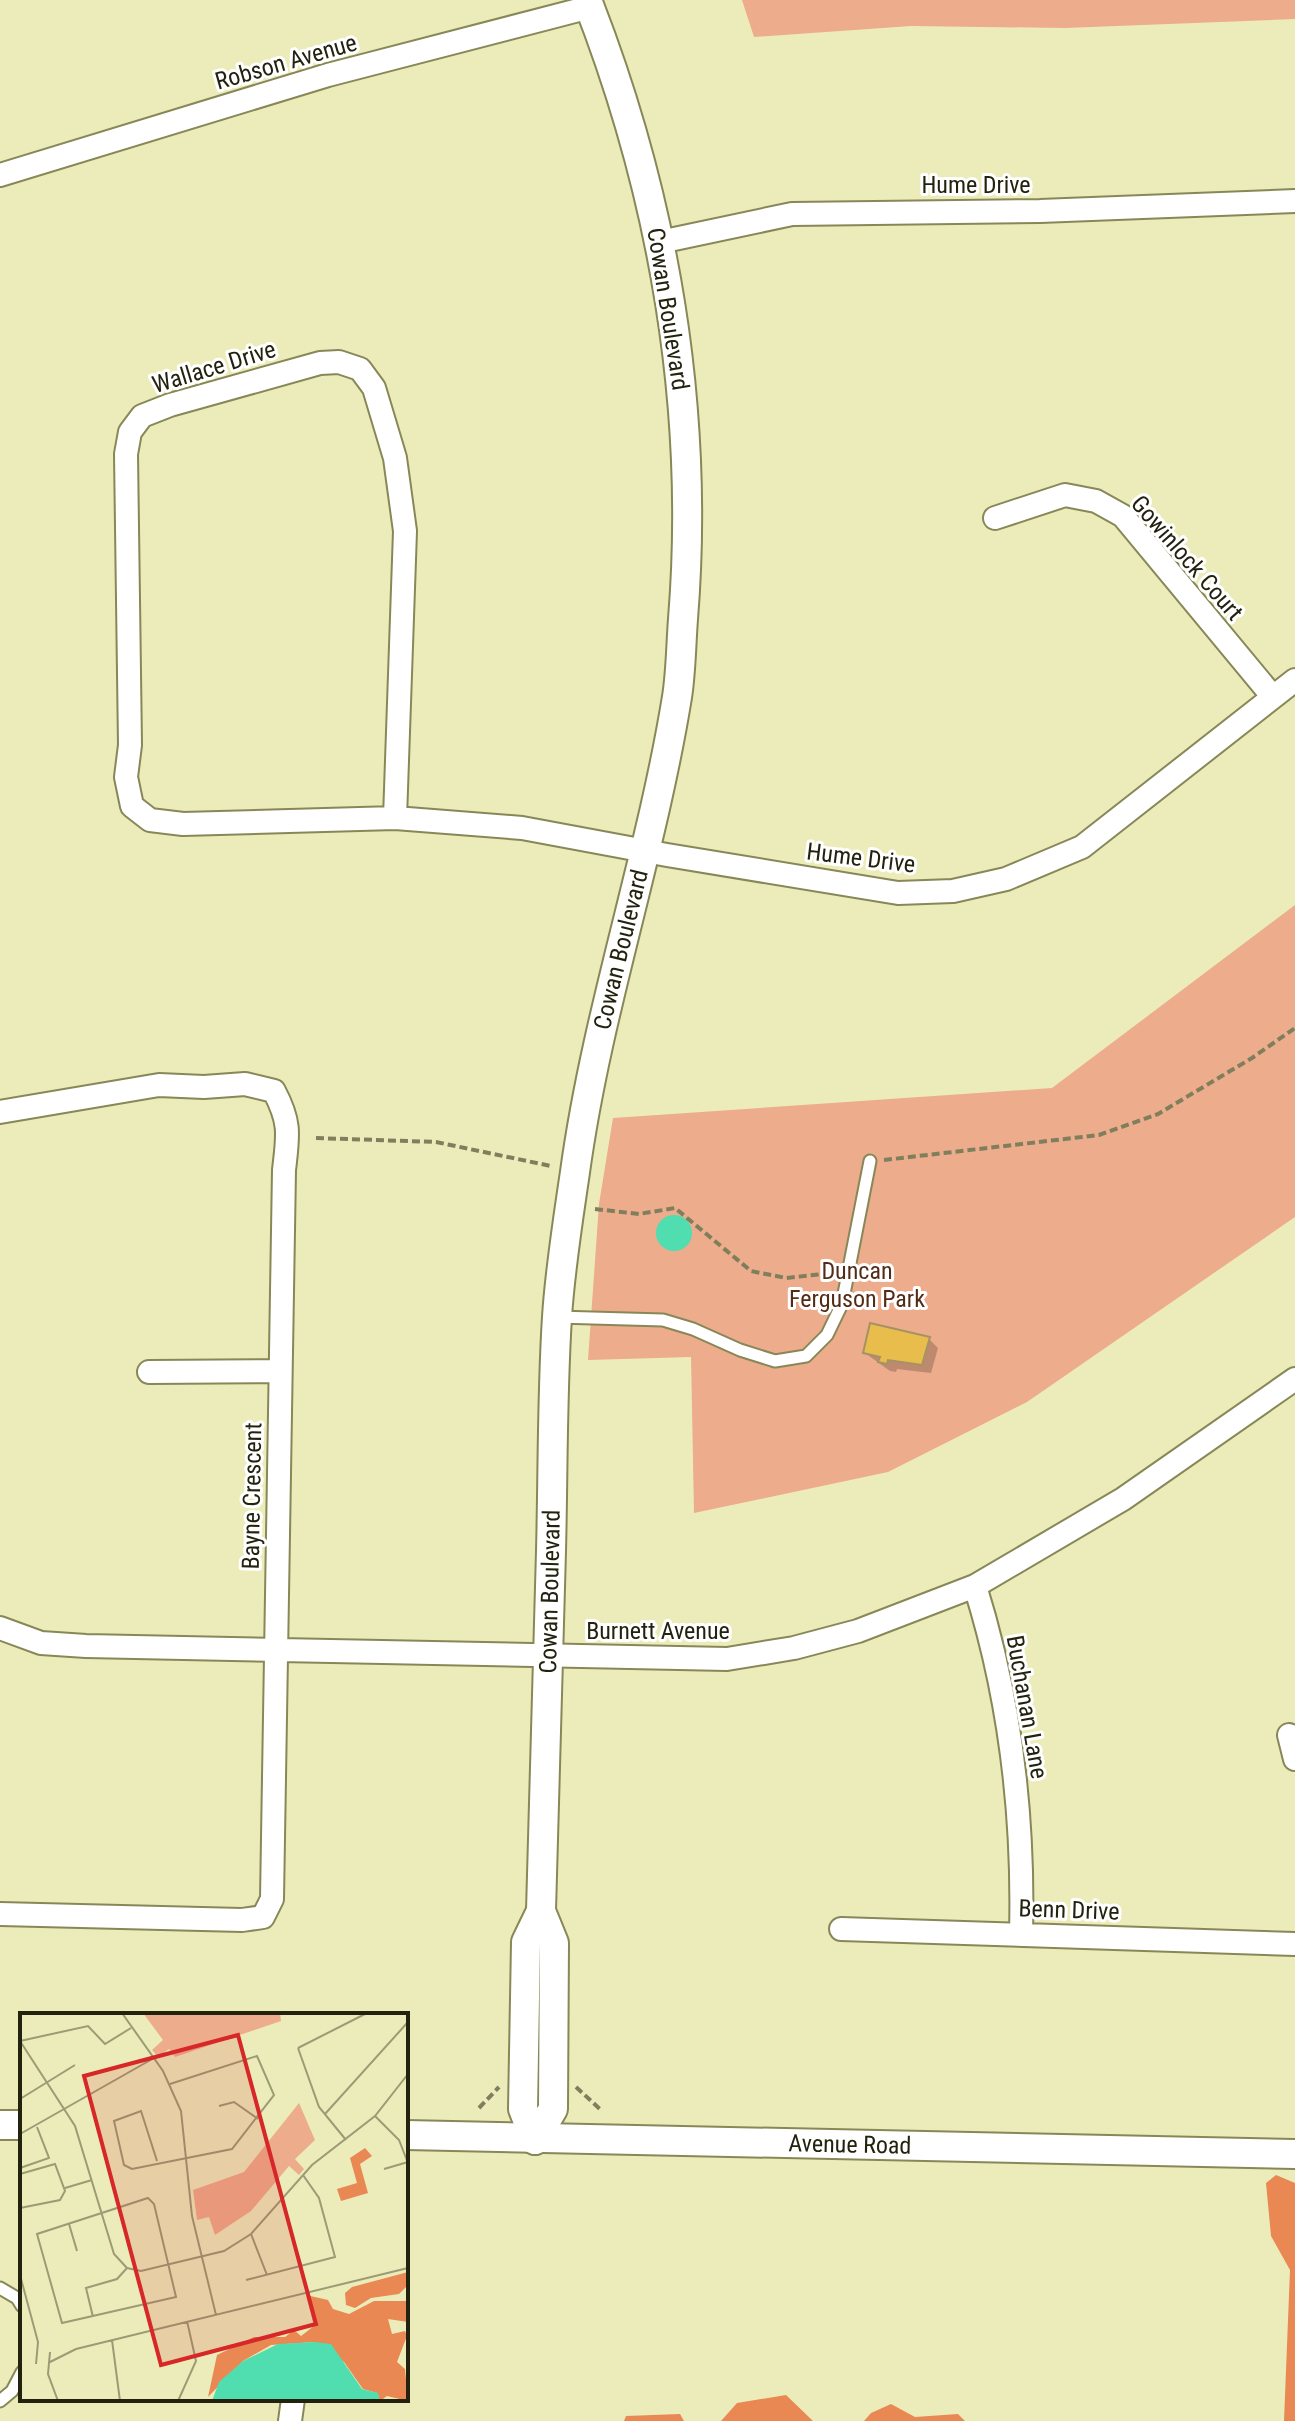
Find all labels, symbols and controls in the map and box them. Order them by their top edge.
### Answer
street label: Robson Avenue [212,28,360,96]
street label: Hume Drive [921,171,1031,199]
street label: Cowan Boulevard [641,226,695,392]
street label: Wallace Drive [149,335,279,399]
street label: Gowinlock Court [1125,490,1249,626]
street label: Hume Drive [805,837,917,879]
street label: Cowan Boulevard [588,867,654,1032]
park label: Duncan Ferguson Park [789,1257,925,1313]
street label: Bayne Crescent [237,1422,267,1570]
street label: Cowan Boulevard [534,1509,566,1674]
street label: Burnett Avenue [586,1617,730,1645]
street label: Buchanan Lane [1001,1633,1053,1781]
street label: Benn Drive [1018,1894,1120,1926]
inset map [20,2013,408,2401]
street label: Avenue Road [788,2129,912,2160]

